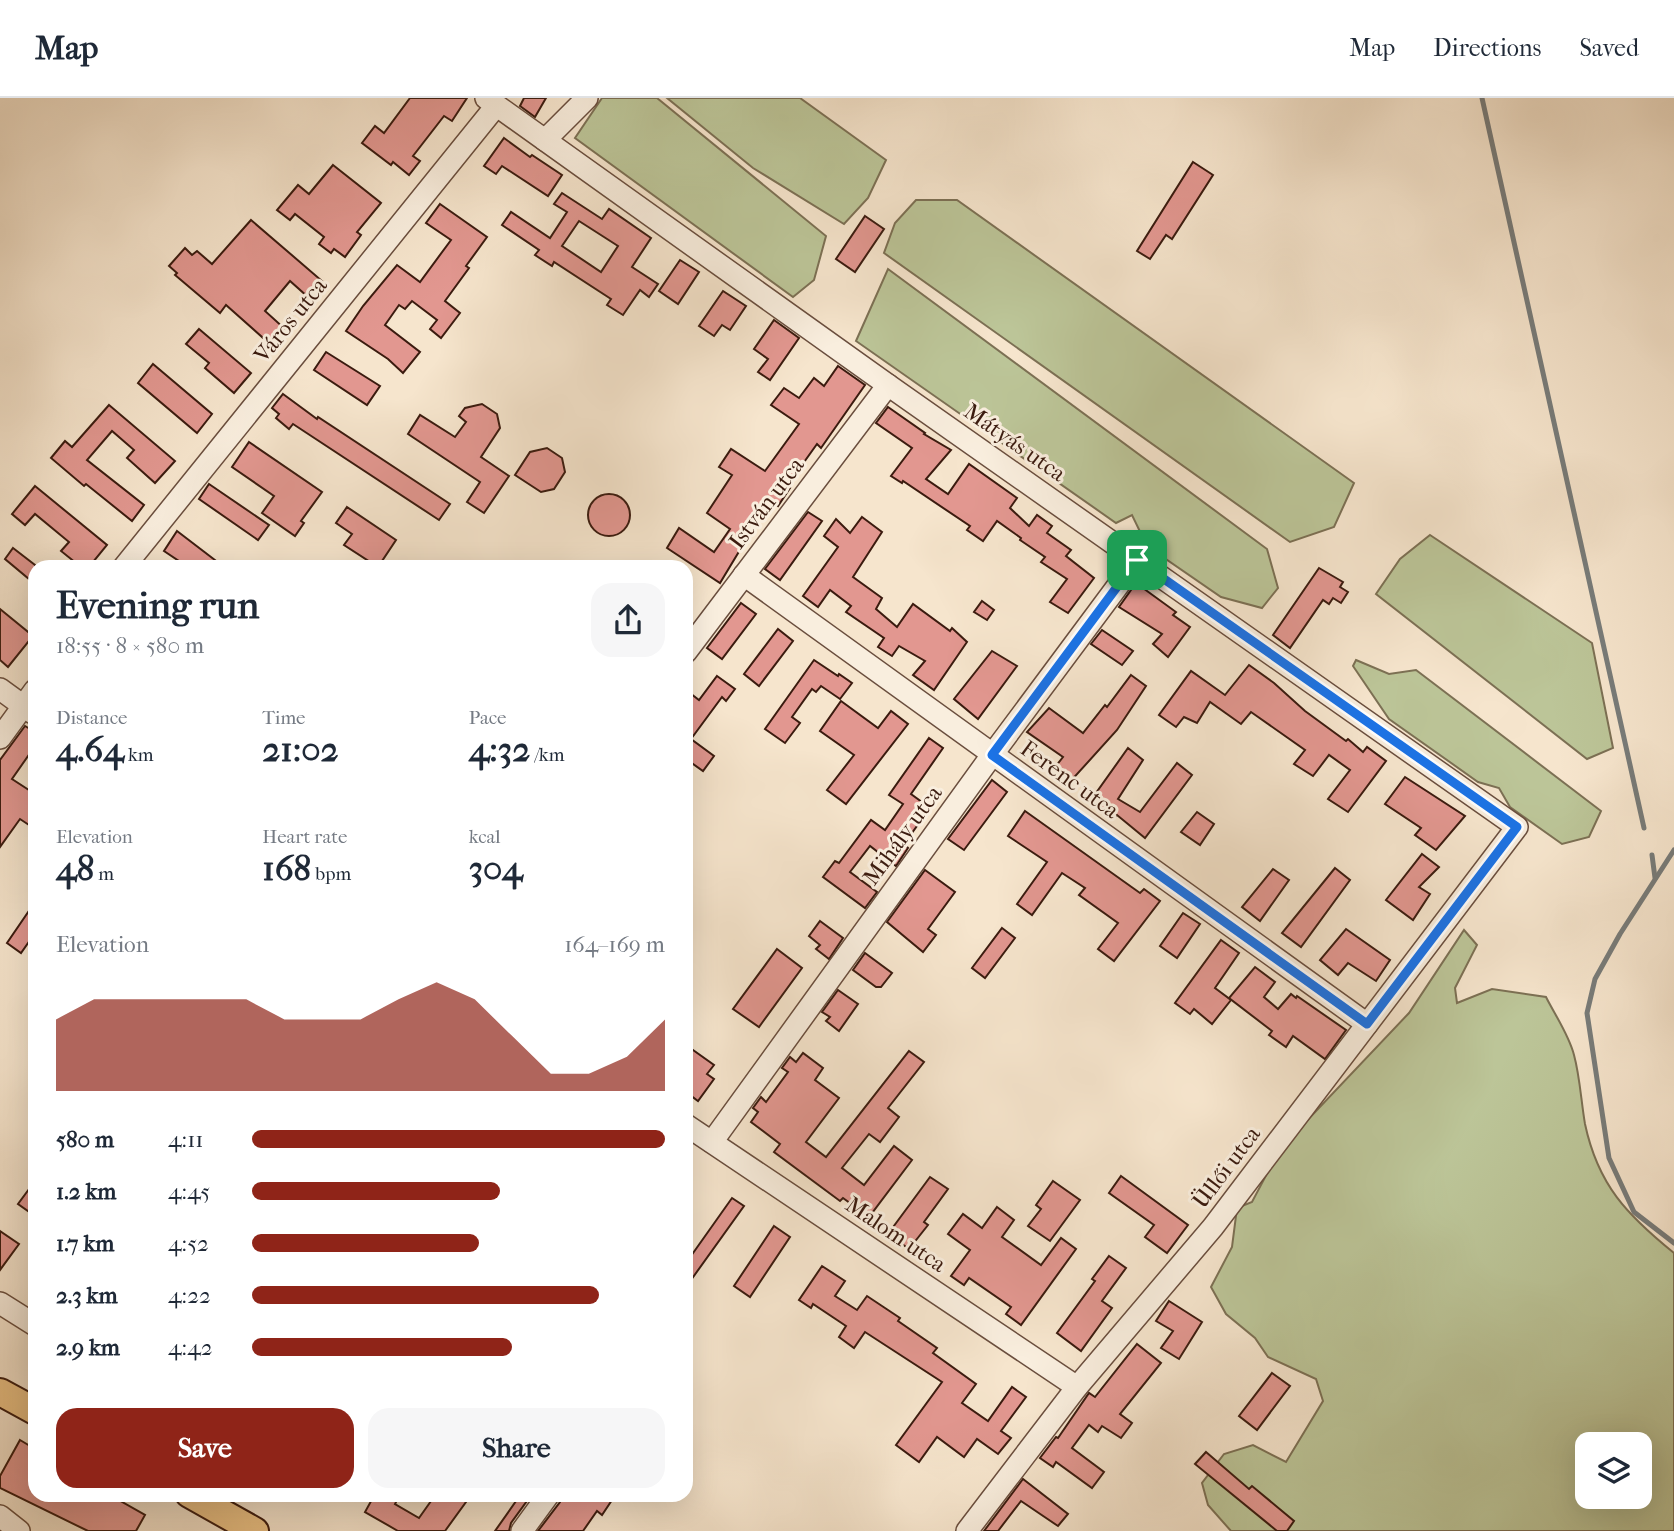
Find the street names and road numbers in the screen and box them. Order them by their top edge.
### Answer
street label: Város utca [248,272,333,369]
street label: Mátyás utca [959,398,1071,487]
street label: István utca [723,452,810,554]
street label: Ferenc utca [1015,735,1124,824]
street label: Mihály utca [857,780,948,890]
street label: Üllői utca [1187,1121,1266,1214]
street label: Malom utca [840,1191,951,1278]

